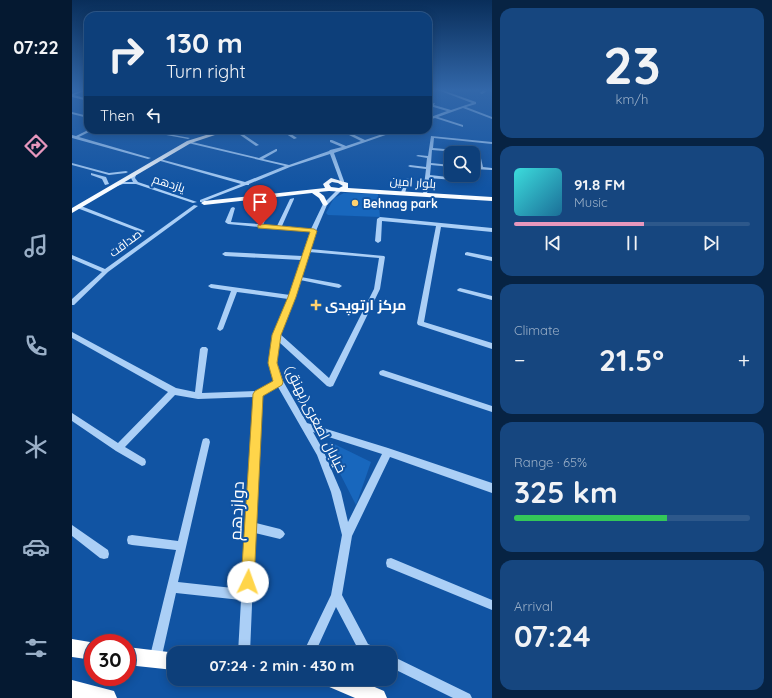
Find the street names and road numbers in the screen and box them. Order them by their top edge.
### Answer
street label: یازدهم [151,171,188,196]
street label: بلوار امین [389,173,437,191]
street label: صداقت [106,226,144,260]
street label: خیابان اصغری(بهنق) [281,362,351,476]
street label: دوازدهم [224,481,250,541]

